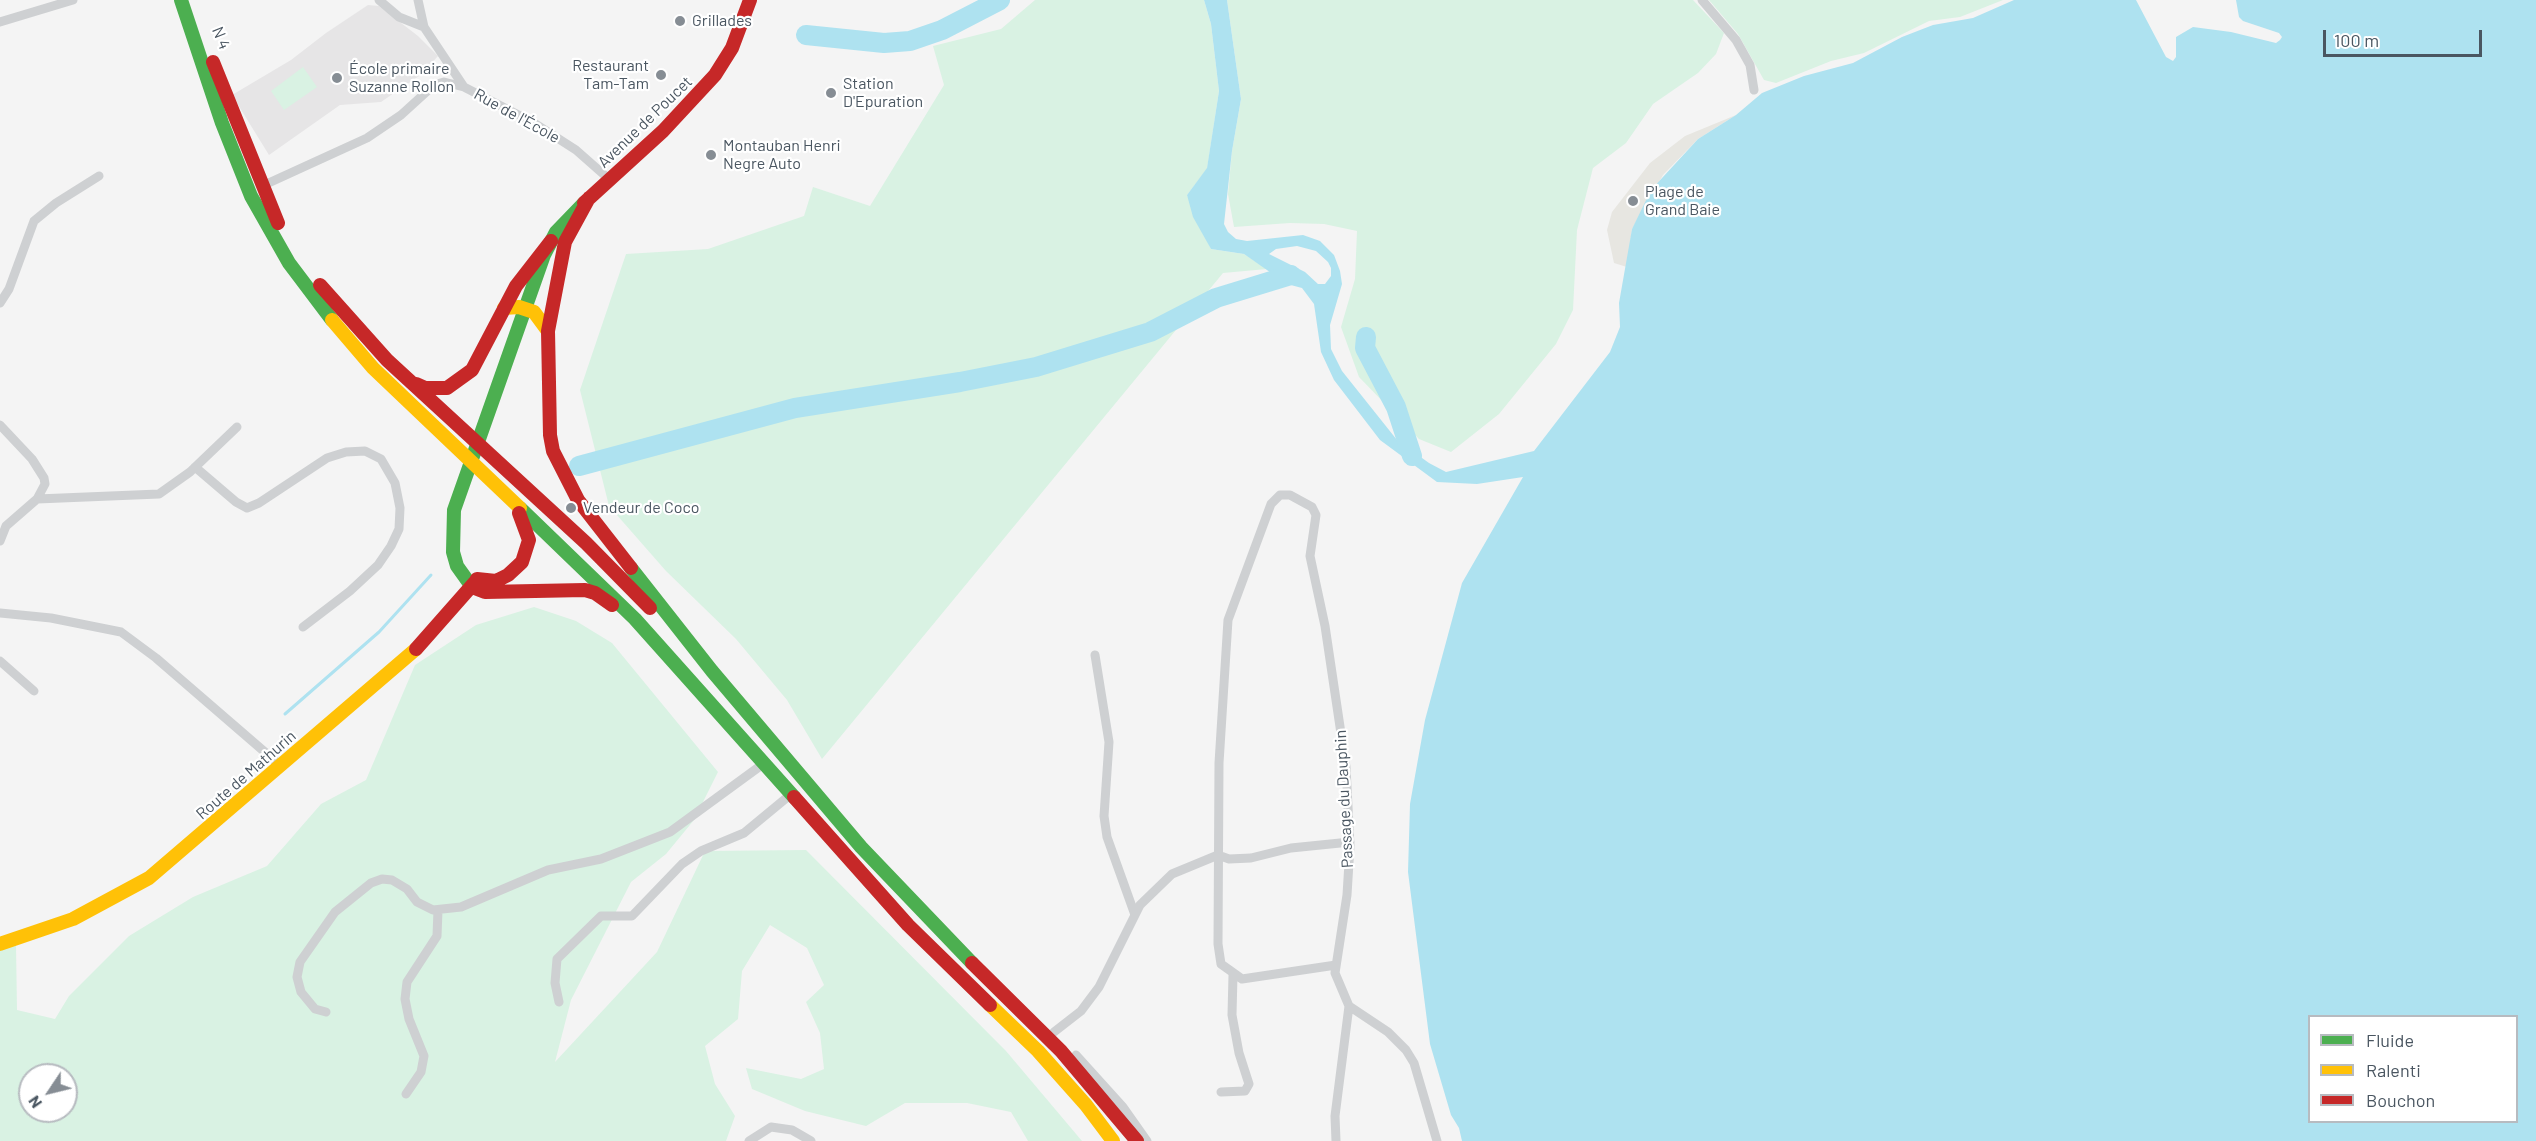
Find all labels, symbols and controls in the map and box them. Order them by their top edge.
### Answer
place label: Grillades [692,11,752,31]
marker: Grillades [673,14,687,28]
scale bar [2326,18,2485,56]
street label: N 4 [208,24,234,52]
text: 100 m [2334,29,2379,51]
place label: Restaurant Tam-Tam [572,56,649,94]
place label: École primaire Suzanne Rollon [349,59,454,97]
marker: Restaurant Tam-Tam [654,68,668,82]
marker: École primaire Suzanne Rollon [330,71,344,85]
street label: Avenue de Poucet [594,72,696,172]
place label: Station D'Epuration [843,74,923,112]
street label: Rue de l'École [471,85,563,147]
marker: Station D'Epuration [824,86,838,100]
place label: Montauban Henri Negre Auto [723,136,841,174]
marker: Montauban Henri Negre Auto [704,148,718,162]
place label: Plage de Grand Baie [1645,182,1720,220]
marker: Plage de Grand Baie [1626,194,1640,208]
place label: Vendeur de Coco [583,498,699,518]
marker: Vendeur de Coco [564,501,578,515]
street label: Route de Mathurin [192,726,300,824]
street label: Passage du Dauphin [1331,729,1357,869]
legend [2308,1015,2518,1123]
text: Fluide [2366,1029,2414,1051]
text: Ralenti [2366,1059,2421,1081]
north arrow [18,1063,78,1123]
text: Bouchon [2366,1089,2435,1111]
text: N [24,1093,45,1112]

